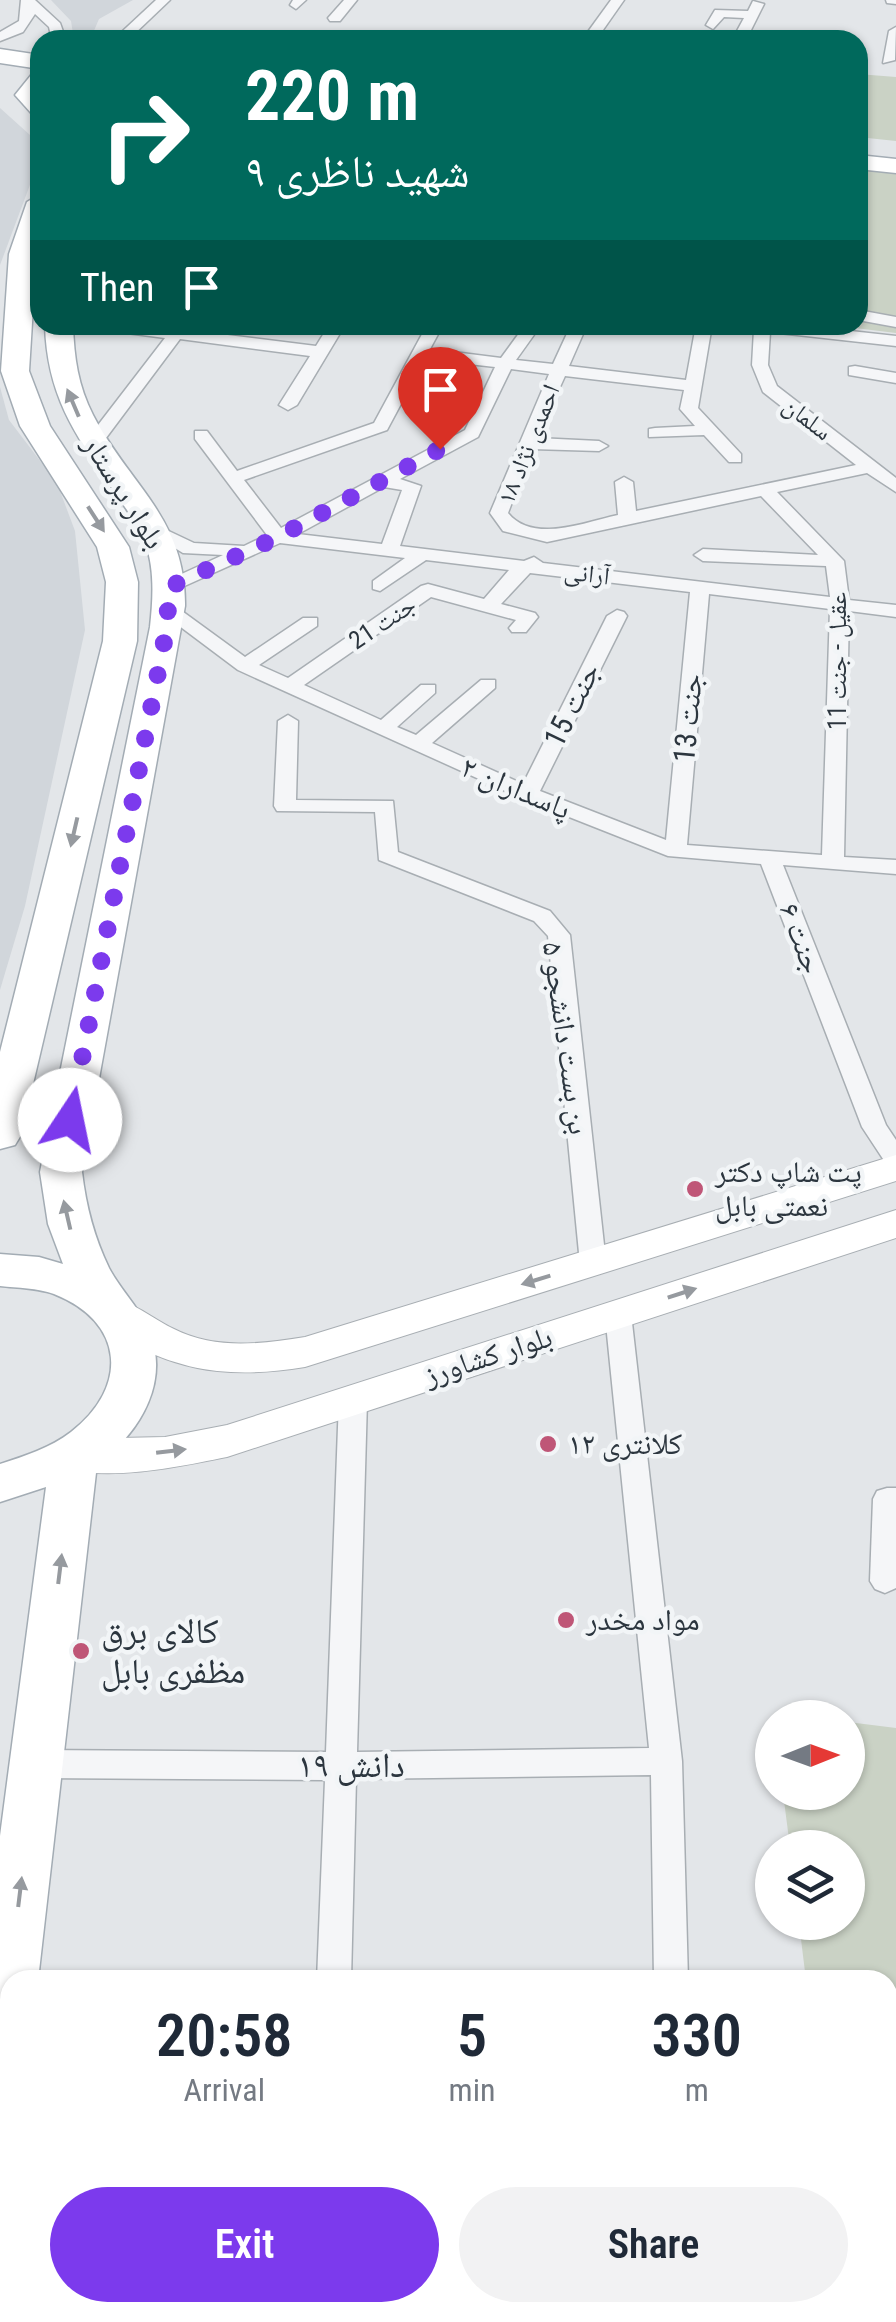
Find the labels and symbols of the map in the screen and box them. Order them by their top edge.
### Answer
pin [398,347,483,450]
street label: احمدی نژاد ۱۸ [491,380,567,509]
one-way arrow [64,387,80,417]
street label: سلمان [777,390,838,447]
street label: بلوار پرستار [74,428,173,556]
one-way arrow [86,506,104,533]
street label: آرانی [562,556,612,592]
street label: جنت 21 [343,590,421,655]
street label: عقیل - جنت 11 [823,592,853,730]
street label: جنت 15 [536,657,607,752]
street label: جنت 13 [666,672,709,764]
street label: پاسداران ۲ [456,749,576,827]
one-way arrow [66,817,81,848]
street label: جنت ۶ [772,898,831,978]
street label: بن بست دانشجو ۵ [535,939,597,1137]
position arrow [18,1068,122,1172]
place label: پت شاپ دکتر نعمتی بابل [714,1154,862,1224]
marker: پت شاپ دکتر نعمتی بابل [684,1178,706,1200]
one-way arrow [59,1199,75,1230]
one-way arrow [520,1274,550,1289]
one-way arrow [667,1285,698,1300]
street label: بلوار کشاورز [419,1318,556,1393]
place label: کلانتری ۱۲ [568,1426,682,1462]
marker: کلانتری ۱۲ [537,1433,559,1455]
one-way arrow [156,1443,188,1459]
one-way arrow [52,1553,68,1585]
place label: مواد مخدر [585,1602,700,1637]
marker: مواد مخدر [555,1609,577,1631]
place label: کالای برق مظفری بابل [101,1611,245,1692]
marker: کالای برق مظفری بابل [70,1640,92,1662]
north arrow [755,1700,865,1810]
street label: دانش ۱۹ [297,1745,405,1786]
one-way arrow [13,1876,29,1907]

